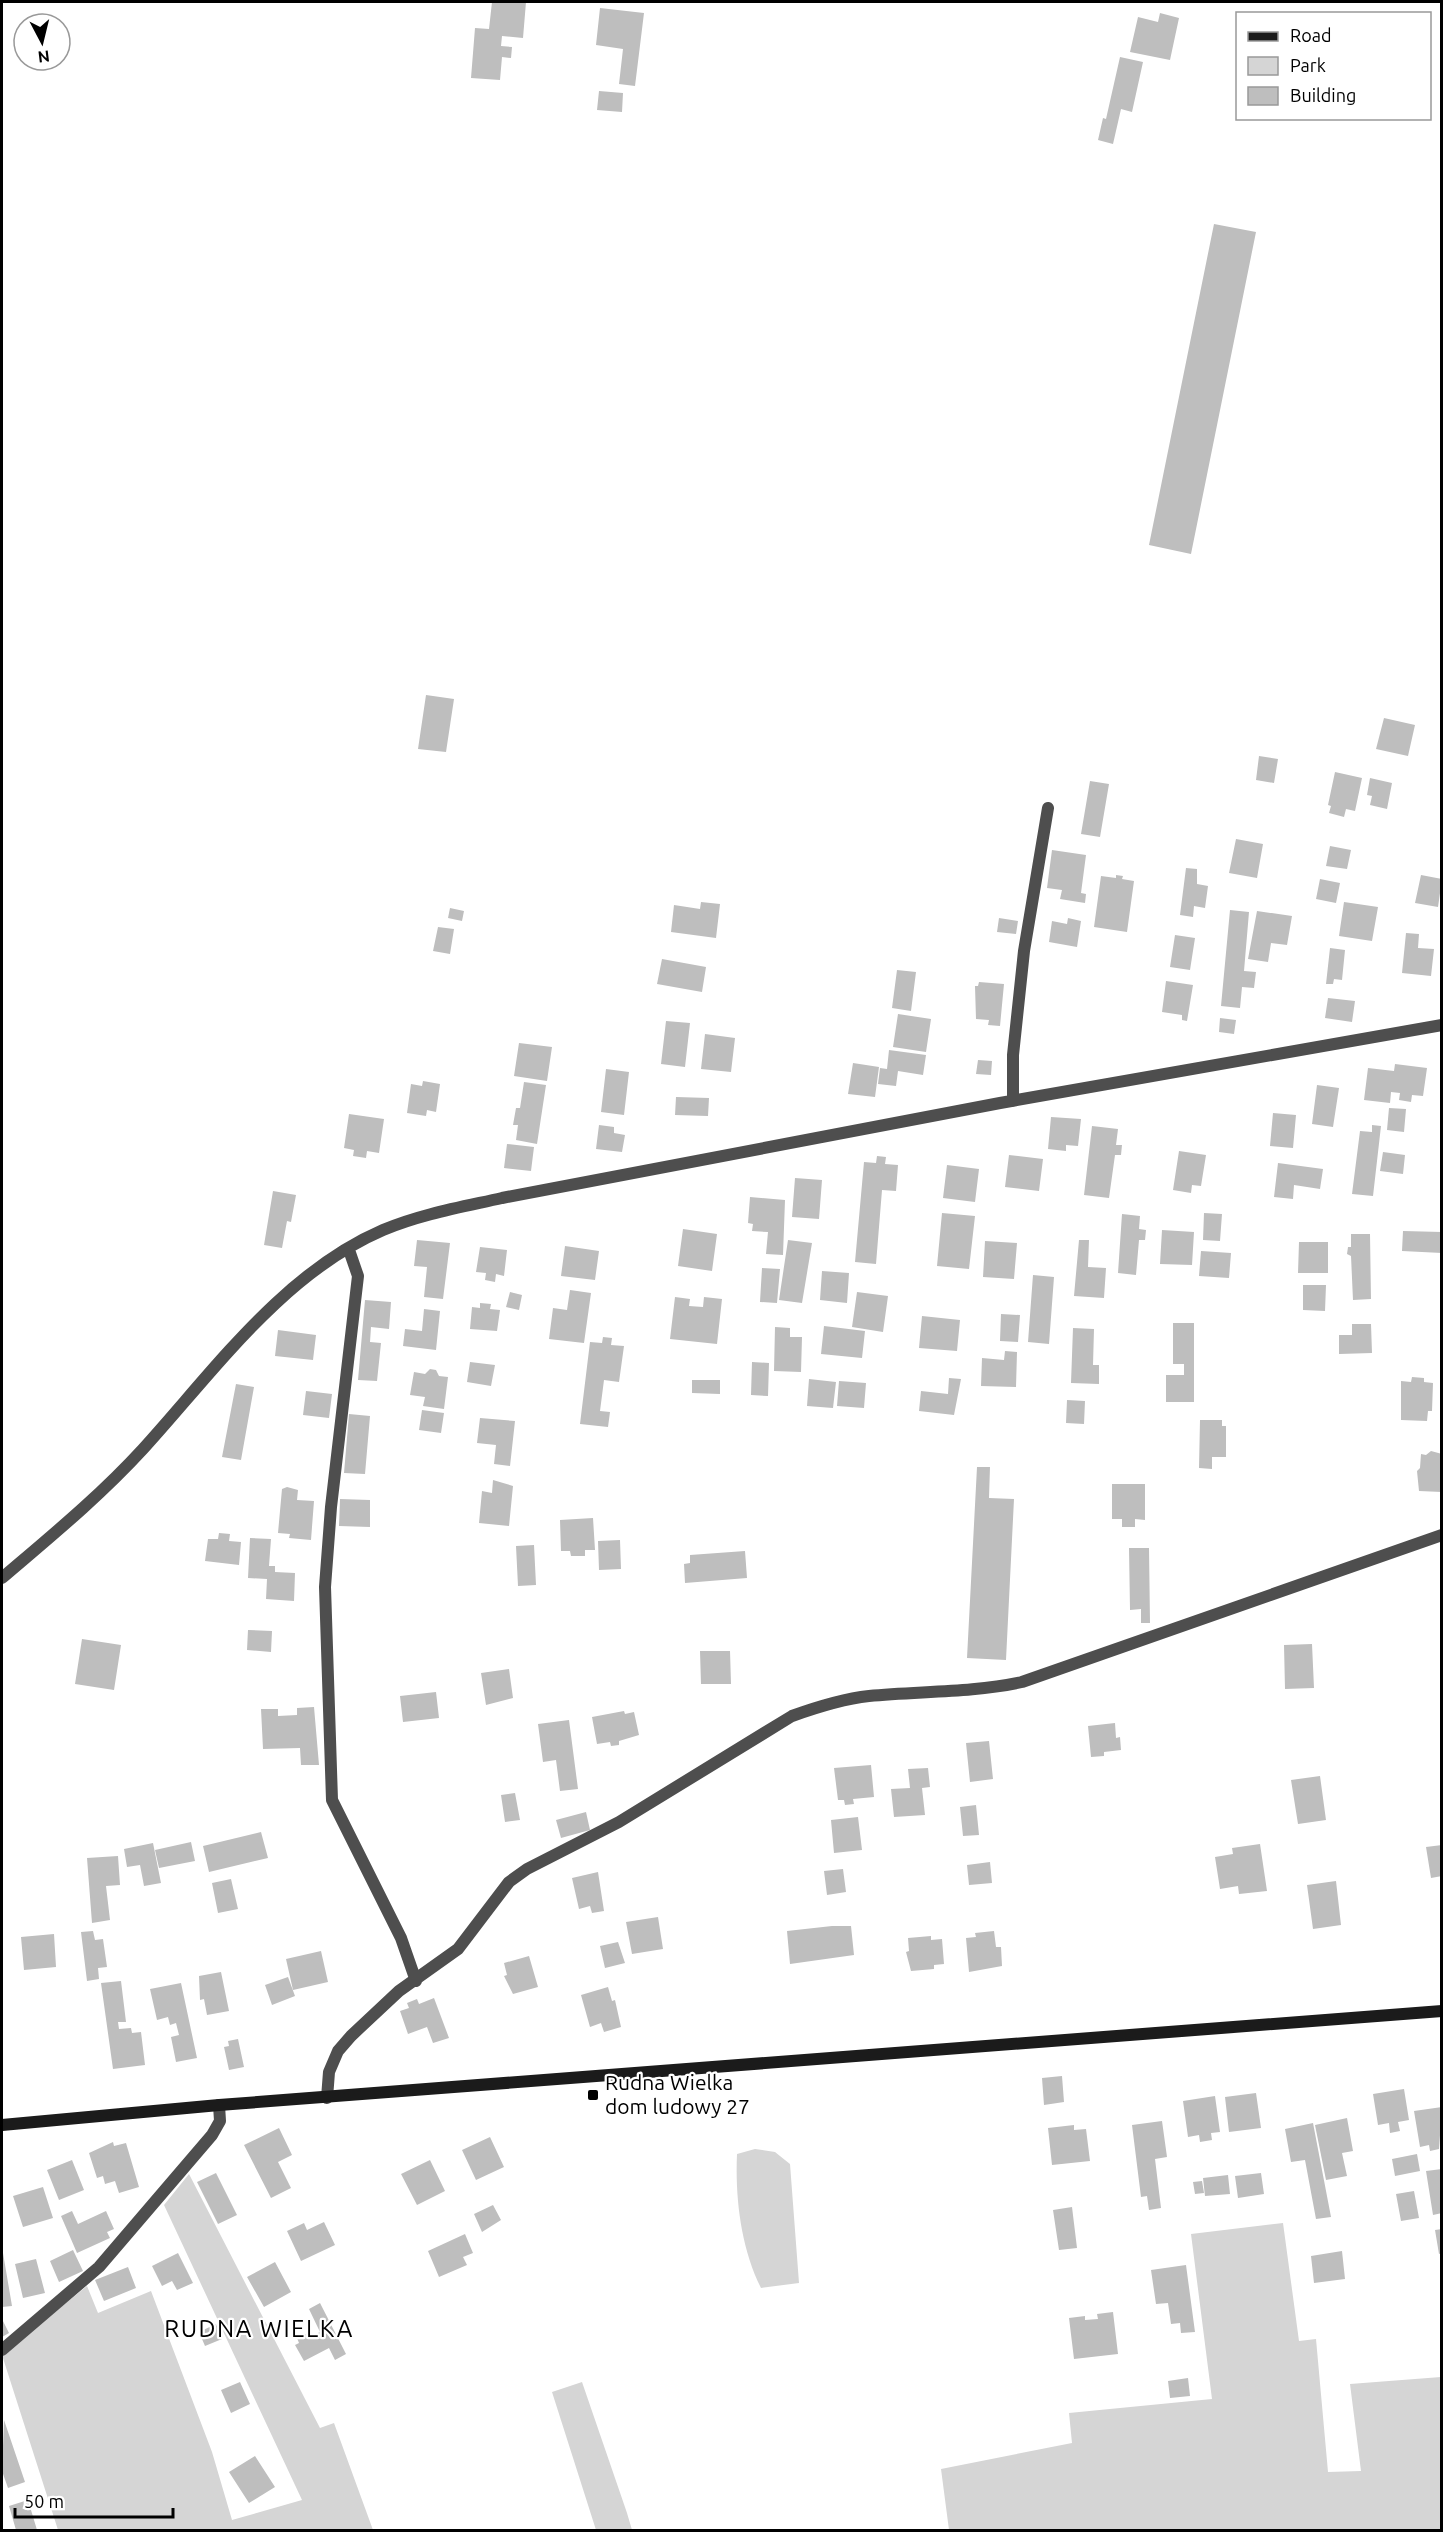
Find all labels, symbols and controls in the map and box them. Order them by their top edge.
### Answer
north arrow [12,12,72,72]
legend [1236,12,1431,120]
text: Road [1290,25,1332,45]
text: N [37,47,51,67]
text: Park [1290,55,1326,75]
text: Building [1290,85,1356,105]
place label: Rudna Wielka dom ludowy 27 [605,2070,750,2118]
marker: Rudna Wielka dom ludowy 27 [586,2088,600,2102]
district label: RUDNA WIELKA [164,2315,354,2342]
scale bar [15,2481,172,2519]
text: 50 m [24,2491,64,2511]

